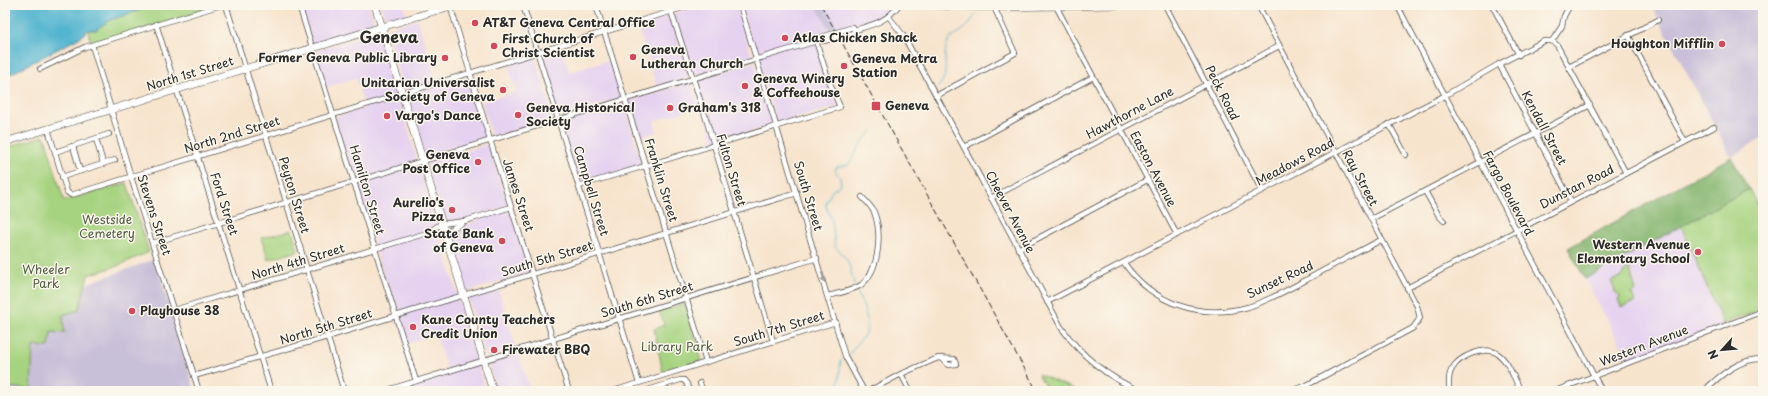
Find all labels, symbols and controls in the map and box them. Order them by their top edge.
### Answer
place label: AT&T Geneva Central Office [483,13,655,31]
marker: AT&T Geneva Central Office [470,18,480,28]
district label: Geneva [359,24,419,48]
place label: Atlas Chicken Shack [792,28,918,46]
place label: First Church of Christ Scientist [502,29,595,61]
marker: Atlas Chicken Shack [780,33,790,43]
place label: Houghton Mifflin [1611,34,1714,52]
marker: Houghton Mifflin [1717,39,1727,49]
place label: Geneva Lutheran Church [641,40,743,72]
marker: First Church of Christ Scientist [489,41,499,51]
place label: Former Geneva Public Library [258,48,437,66]
place label: Geneva Metra Station [852,49,938,81]
street label: North 1st Street [144,51,236,95]
marker: Geneva Lutheran Church [628,52,638,62]
marker: Former Geneva Public Library [440,53,450,63]
marker: Geneva Metra Station [839,61,849,71]
street label: Peck Road [1201,62,1244,123]
place label: Geneva Winery & Coffeehouse [753,69,845,101]
place label: Unitarian Universalist Society of Geneva [361,73,496,105]
marker: Geneva Winery & Coffeehouse [740,81,750,91]
street label: Hawthorne Lane [1082,81,1177,143]
marker: Unitarian Universalist Society of Geneva [498,85,508,95]
street label: Kendall Street [1518,87,1572,168]
place label: Geneva [885,96,930,114]
place label: Geneva Historical Society [526,98,635,130]
place label: Graham's 318 [678,98,761,116]
marker: Geneva [870,100,882,112]
marker: Graham's 318 [665,103,675,113]
place label: Vargo's Dance [395,106,482,124]
marker: Geneva Historical Society [513,110,523,120]
street label: North 2nd Street [182,111,282,157]
marker: Vargo's Dance [382,111,392,121]
street label: Easton Avenue [1126,127,1182,210]
street label: Fulton Street [712,131,752,208]
street label: Meadows Road [1252,133,1337,189]
street label: Franklin Street [641,136,683,224]
street label: Hamilton Street [346,143,390,237]
street label: Campbell Street [570,143,614,238]
place label: Geneva Post Office [403,145,471,177]
street label: Ray Street [1338,146,1383,209]
street label: Fargo Boulevard [1479,147,1539,239]
street label: Peyton Street [275,154,315,235]
street label: James Street [499,156,539,234]
marker: Geneva Post Office [473,157,483,167]
street label: South Street [790,159,828,233]
street label: Dunstan Road [1536,160,1617,213]
street label: Cheever Avenue [982,167,1040,256]
street label: Ford Street [206,170,244,238]
street label: Stevens Street [133,172,177,258]
place label: Aurelio's Pizza [392,193,444,225]
marker: Aurelio's Pizza [447,205,457,215]
park label: Westside Cemetery [79,210,135,242]
place label: State Bank of Geneva [424,224,495,256]
street label: South 5th Street [499,235,595,281]
place label: Western Avenue Elementary School [1577,235,1690,267]
marker: State Bank of Geneva [497,236,507,246]
street label: North 4th Street [249,238,347,284]
marker: Western Avenue Elementary School [1693,247,1703,257]
street label: Sunset Road [1243,256,1316,302]
park label: Wheeler Park [22,260,70,292]
one-way arrow [820,271,826,283]
street label: South 6th Street [598,276,695,322]
place label: Playhouse 38 [140,301,219,319]
street label: North 5th Street [277,303,374,349]
marker: Playhouse 38 [127,306,137,316]
street label: South 7th Street [731,306,826,350]
place label: Kane County Teachers Credit Union [421,310,555,342]
street label: Western Avenue [1597,320,1691,370]
marker: Kane County Teachers Credit Union [408,322,418,332]
north arrow [1702,330,1742,370]
park label: Library Park [641,337,713,355]
place label: Firewater BBQ [502,340,591,358]
marker: Firewater BBQ [489,345,499,355]
text: N [1703,347,1722,363]

